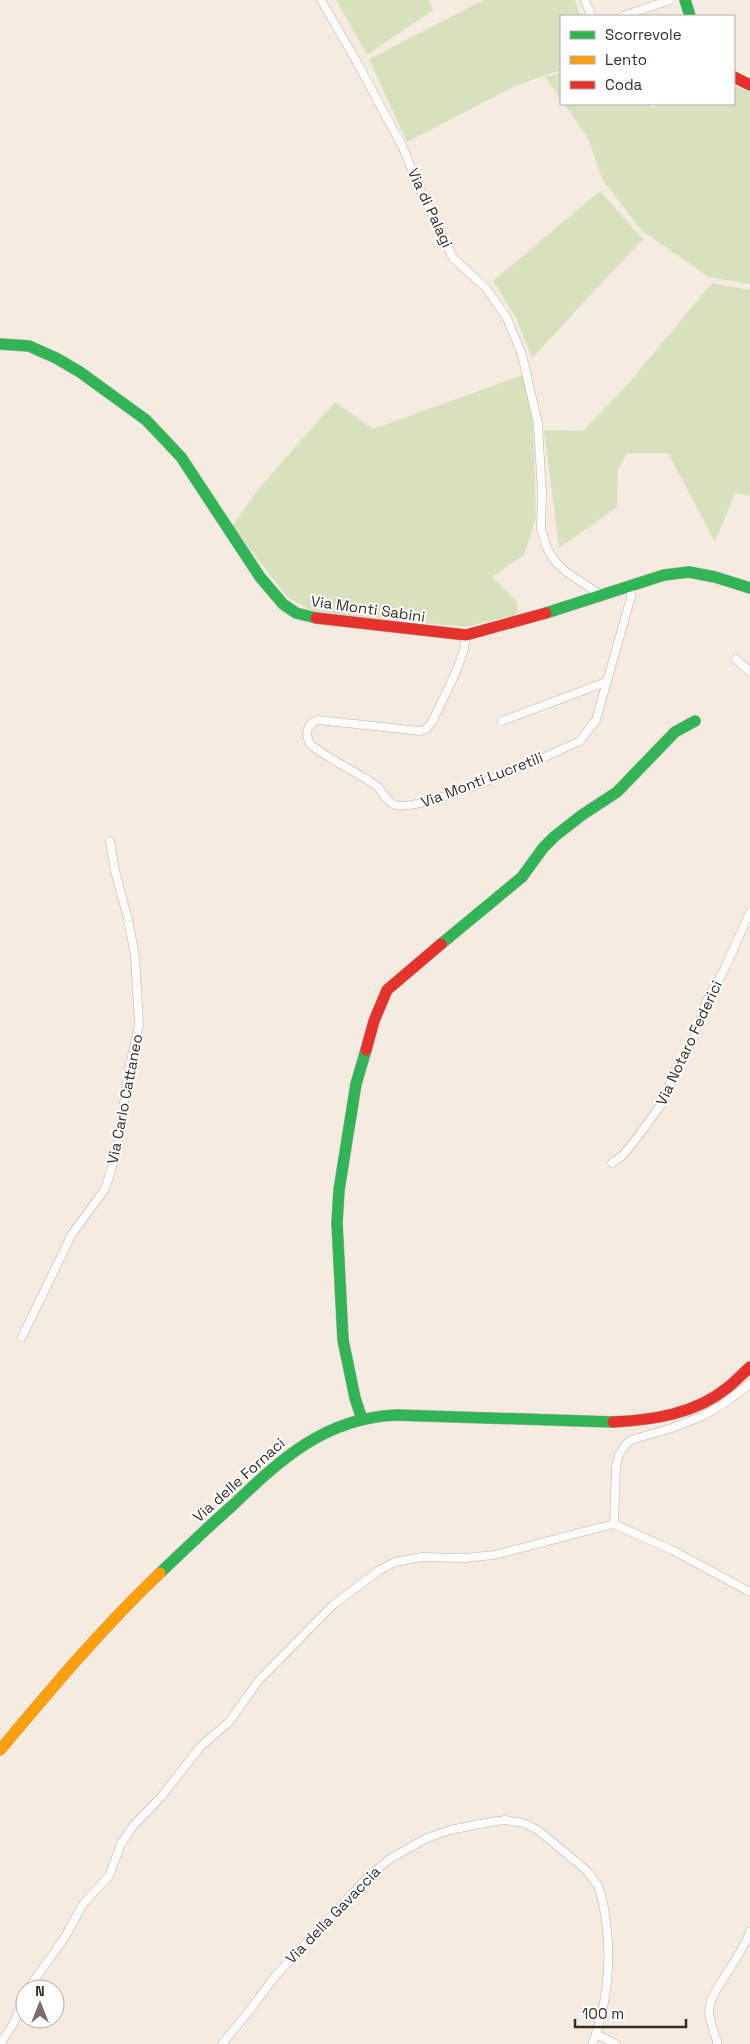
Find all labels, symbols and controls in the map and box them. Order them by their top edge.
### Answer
legend [560,15,735,105]
text: Scorrevole [605,25,682,44]
text: Lento [605,50,647,69]
text: Coda [605,75,643,94]
street label: Via di Palagi [404,165,457,251]
street label: Via Monti Sabini [310,591,426,626]
street label: Via Monti Lucretili [418,747,546,812]
street label: Via Notaro Federici [651,977,726,1108]
street label: Via Carlo Cattaneo [103,1032,146,1166]
street label: Via delle Fornaci [189,1433,289,1526]
street label: Via della Gavaccia [281,1862,384,1967]
north arrow [15,1979,65,2029]
text: N [35,1982,45,2000]
scale bar [575,1996,686,2028]
text: 100 m [582,2004,624,2023]

